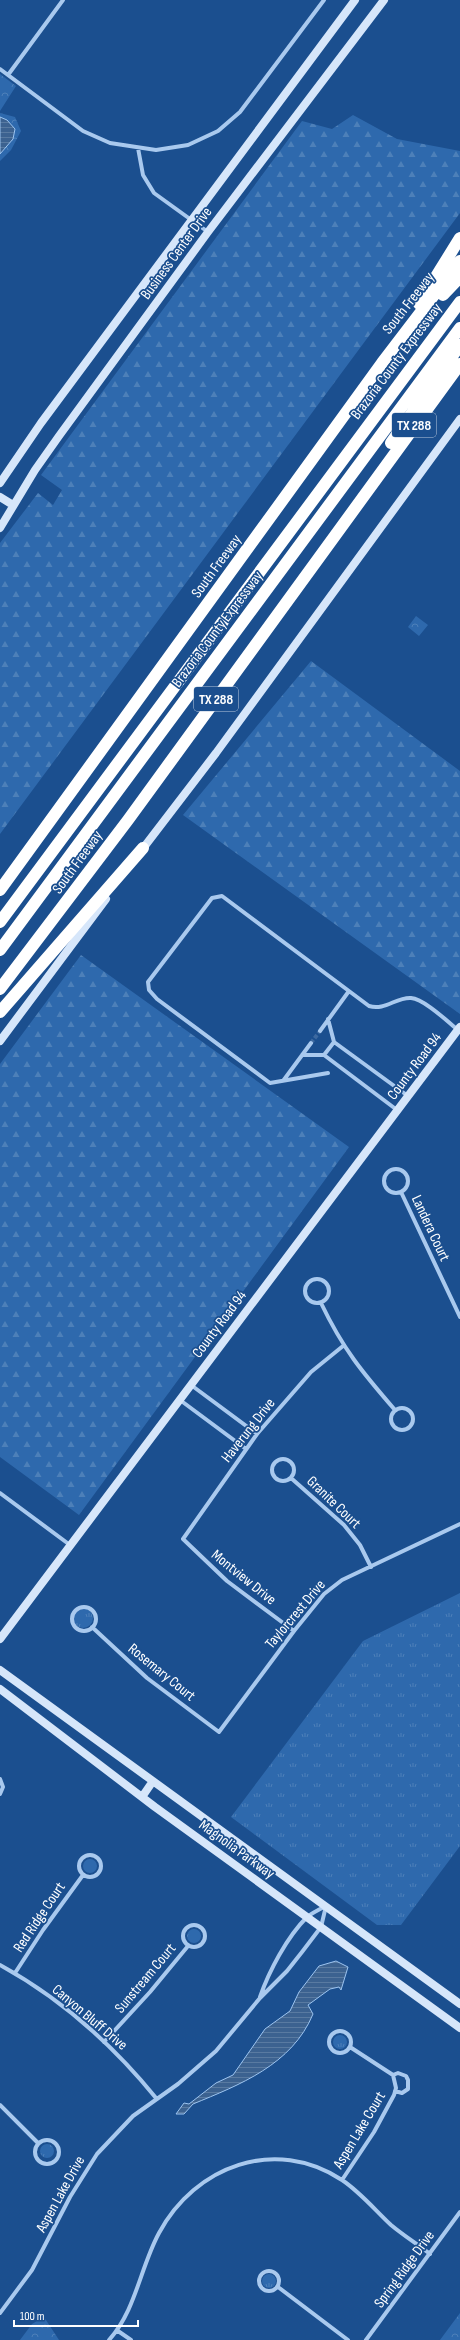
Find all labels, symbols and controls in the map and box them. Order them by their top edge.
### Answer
street label: Business Center Drive [137,203,216,303]
street label: South Freeway [378,268,439,338]
street label: Brazoria County Expressway [347,299,446,423]
road number: TX 288 [392,413,436,437]
street label: South Freeway [187,531,246,602]
street label: Brazoria County Expressway [168,567,267,691]
road number: TX 288 [194,687,238,711]
street label: South Freeway [48,827,107,898]
street label: County Road 94 [383,1029,446,1104]
street label: Landera Court [407,1192,454,1265]
street label: County Road 94 [188,1287,251,1362]
street label: Haverung Drive [217,1394,279,1466]
street label: Granite Court [303,1472,365,1533]
street label: Montview Drive [207,1546,280,1609]
street label: Taylorcrest Drive [261,1576,330,1653]
street label: Rosemary Court [124,1639,200,1706]
street label: Magnolia Parkway [195,1816,278,1883]
street label: Red Ridge Court [9,1878,70,1956]
street label: Sunstream Court [111,1939,180,2017]
street label: Canyon Bluff Drive [48,1980,131,2054]
street label: Aspen Lake Court [328,2088,390,2173]
street label: Aspen Lake Drive [31,2153,89,2237]
street label: Spring Ridge Drive [370,2227,439,2312]
scale bar [14,2302,138,2328]
text: 100 m [20,2309,45,2324]

